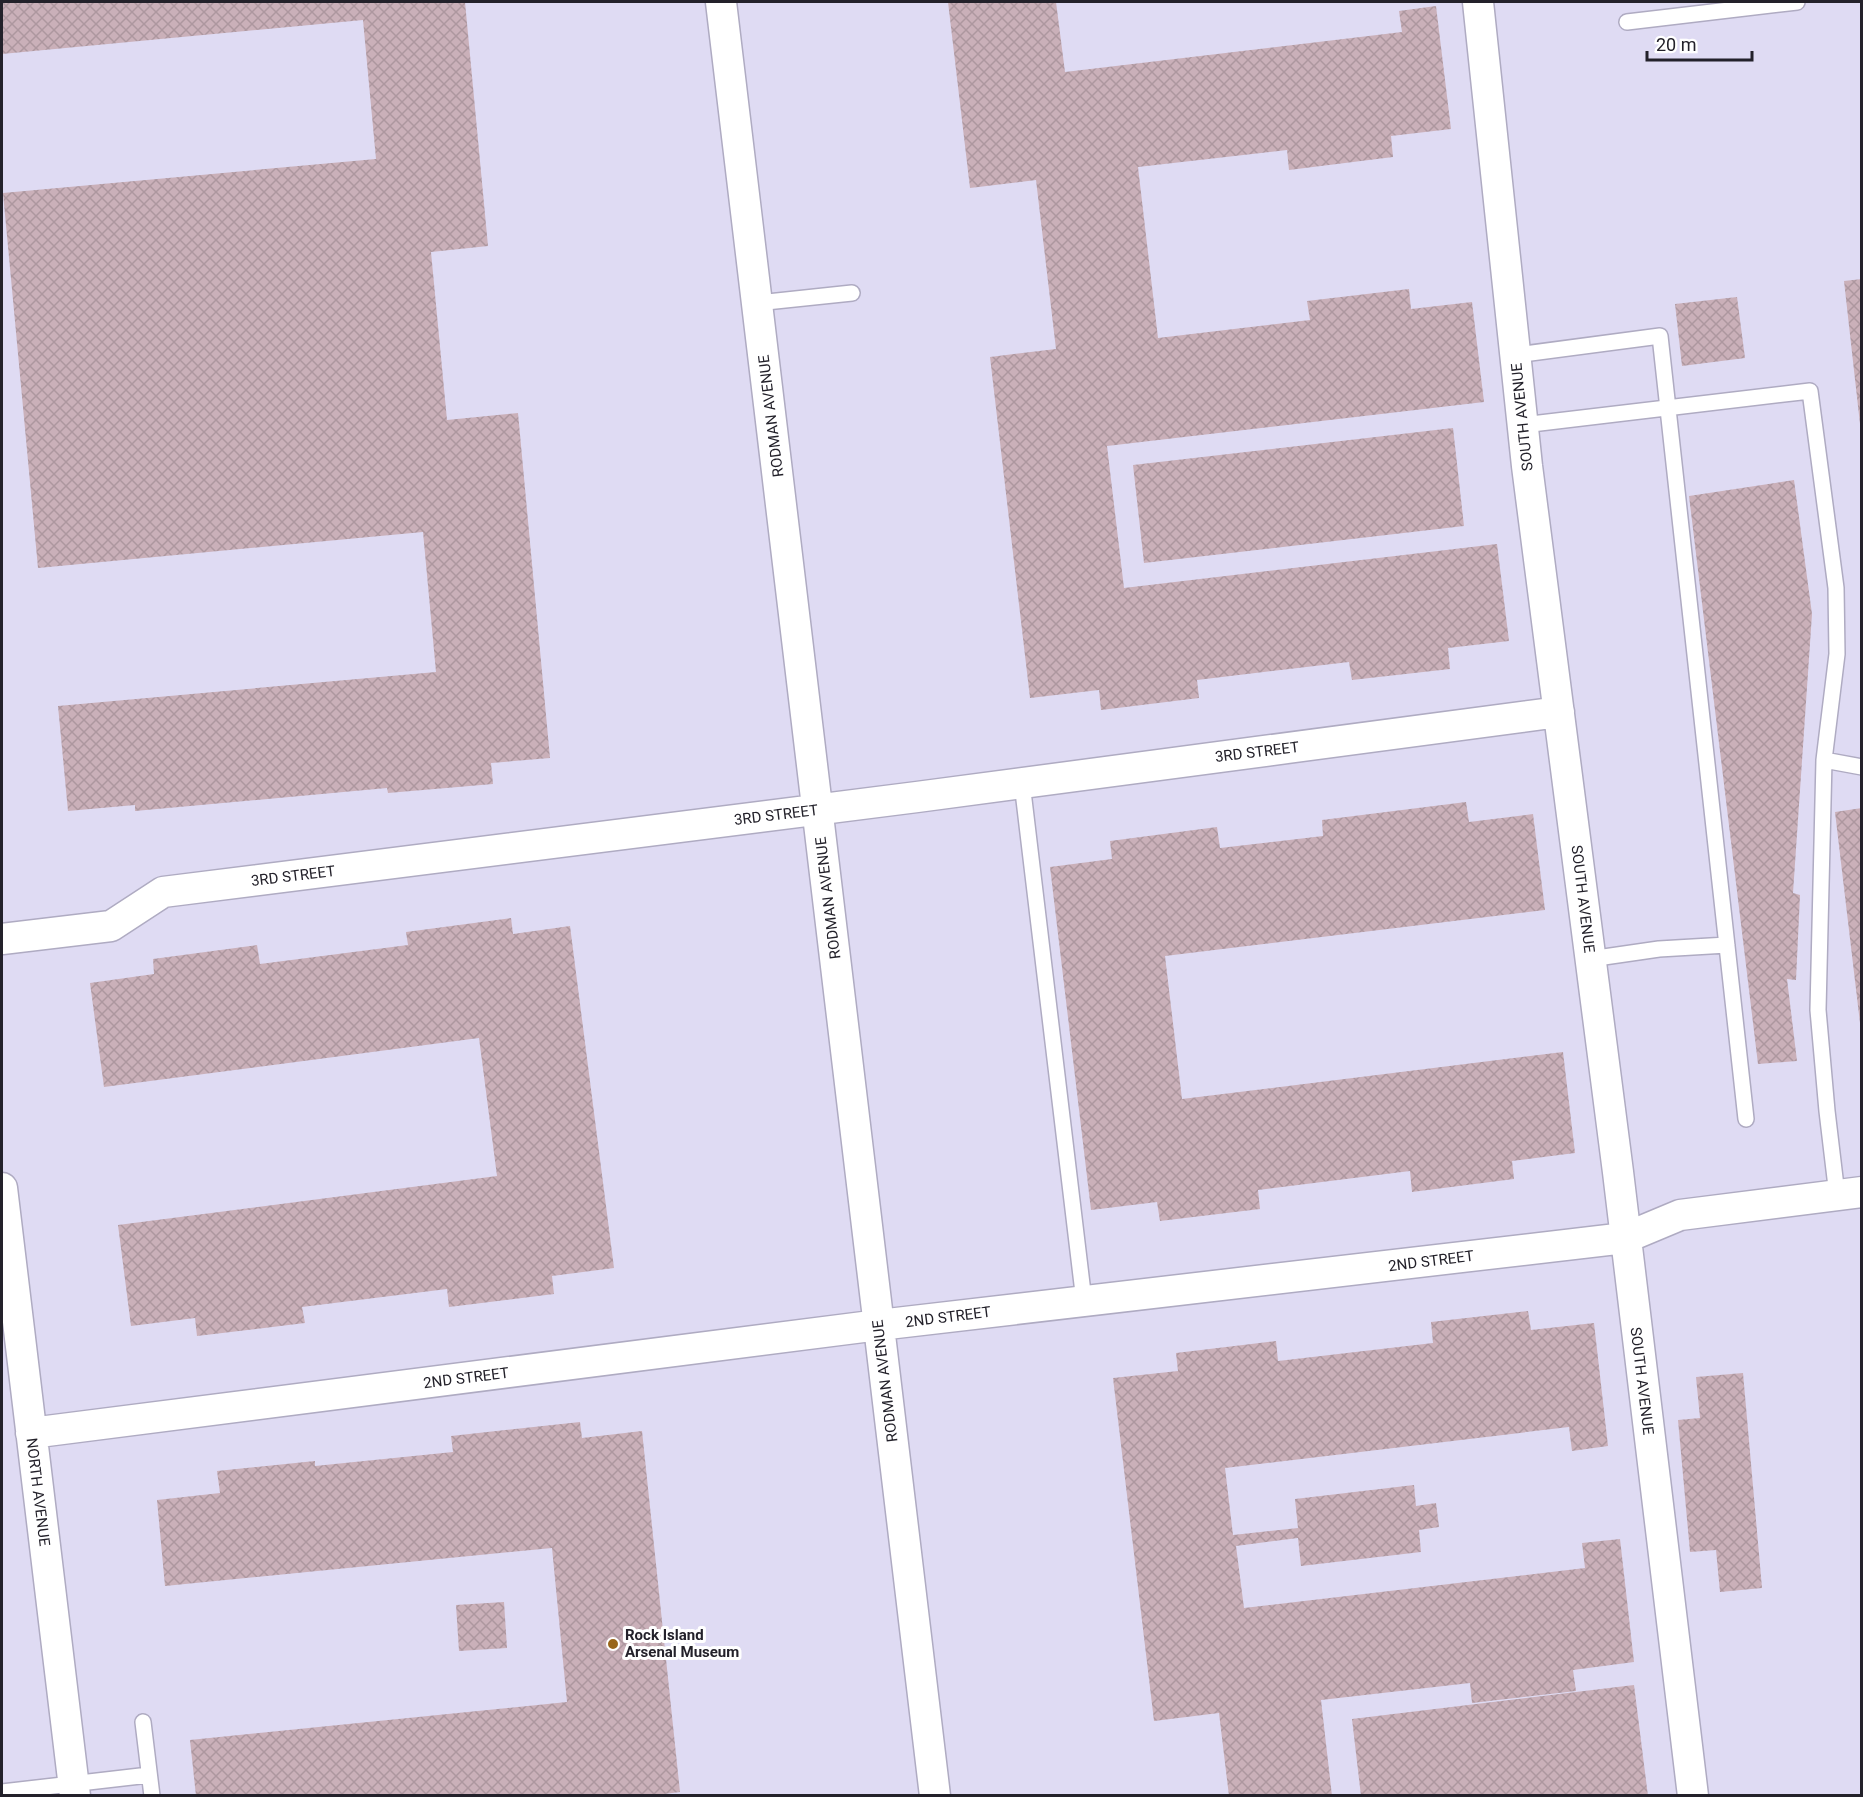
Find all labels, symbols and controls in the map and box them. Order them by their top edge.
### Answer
scale bar [1647,24,1752,62]
text: 20 m [1656,34,1696,55]
street label: RODMAN AVENUE [755,353,787,478]
street label: SOUTH AVENUE [1507,362,1537,472]
street label: 3RD STREET [1214,738,1300,766]
street label: 3RD STREET [733,801,819,829]
street label: RODMAN AVENUE [812,835,844,960]
street label: SOUTH AVENUE [1567,844,1599,954]
street label: 3RD STREET [250,862,336,890]
street label: 2ND STREET [1387,1247,1475,1275]
street label: 2ND STREET [904,1303,992,1331]
street label: RODMAN AVENUE [869,1318,901,1443]
street label: SOUTH AVENUE [1626,1326,1658,1436]
street label: 2ND STREET [422,1364,510,1392]
street label: NORTH AVENUE [22,1437,54,1548]
place label: Rock Island Arsenal Museum [625,1626,739,1661]
marker: Rock Island Arsenal Museum [606,1637,620,1651]

